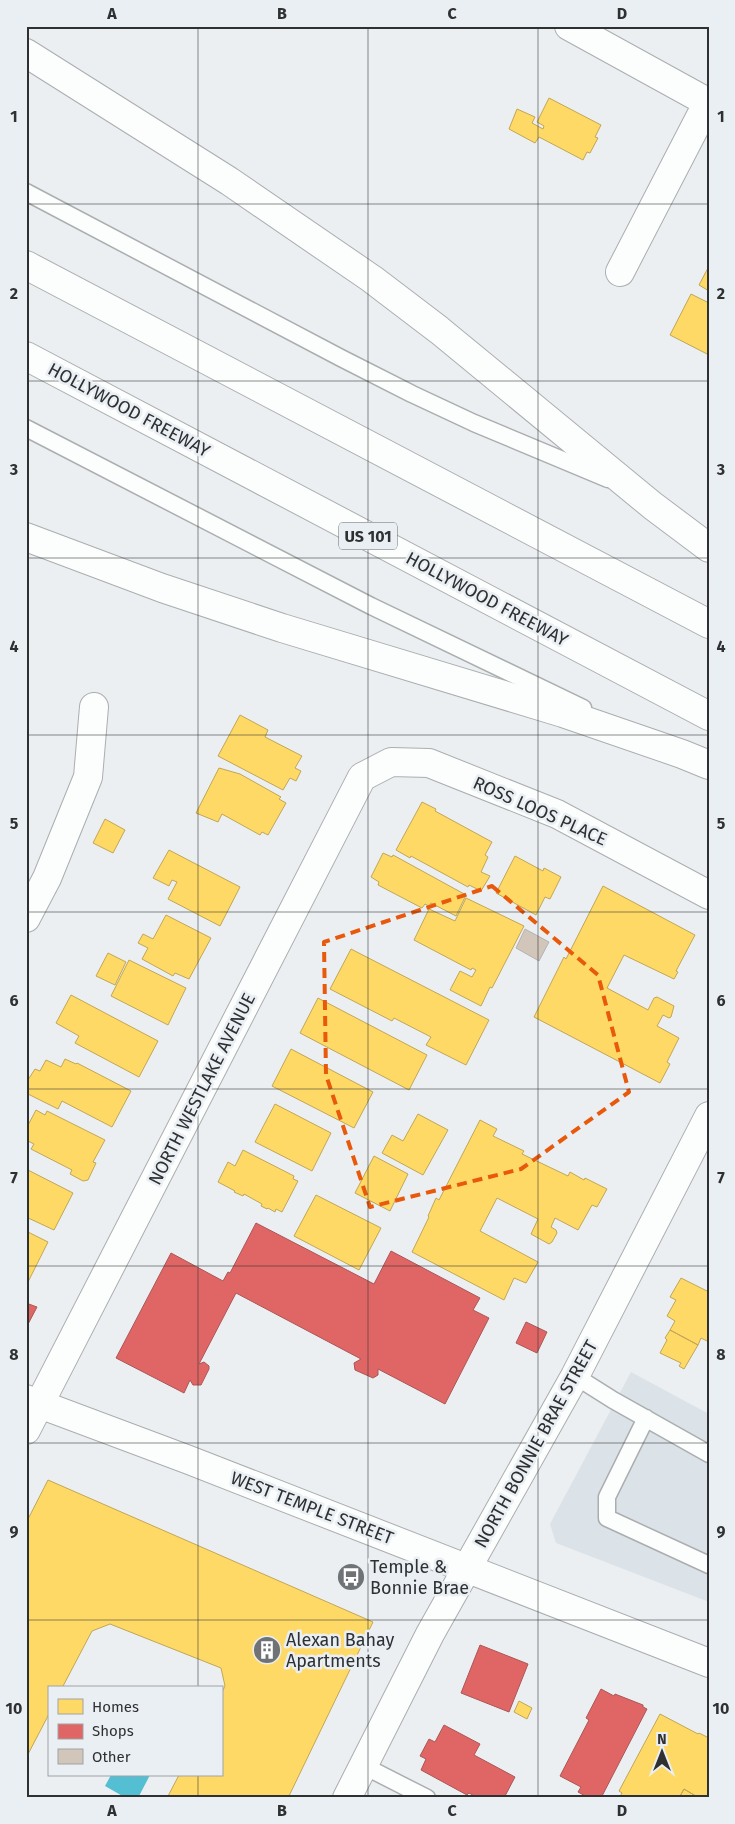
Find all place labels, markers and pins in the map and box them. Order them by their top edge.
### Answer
place label: Temple & Bonnie Brae [370,1556,469,1599]
bus stop icon: Temple & Bonnie Brae [336,1562,366,1592]
place label: Alexan Bahay Apartments [286,1629,395,1672]
building icon: Alexan Bahay Apartments [252,1635,282,1665]

